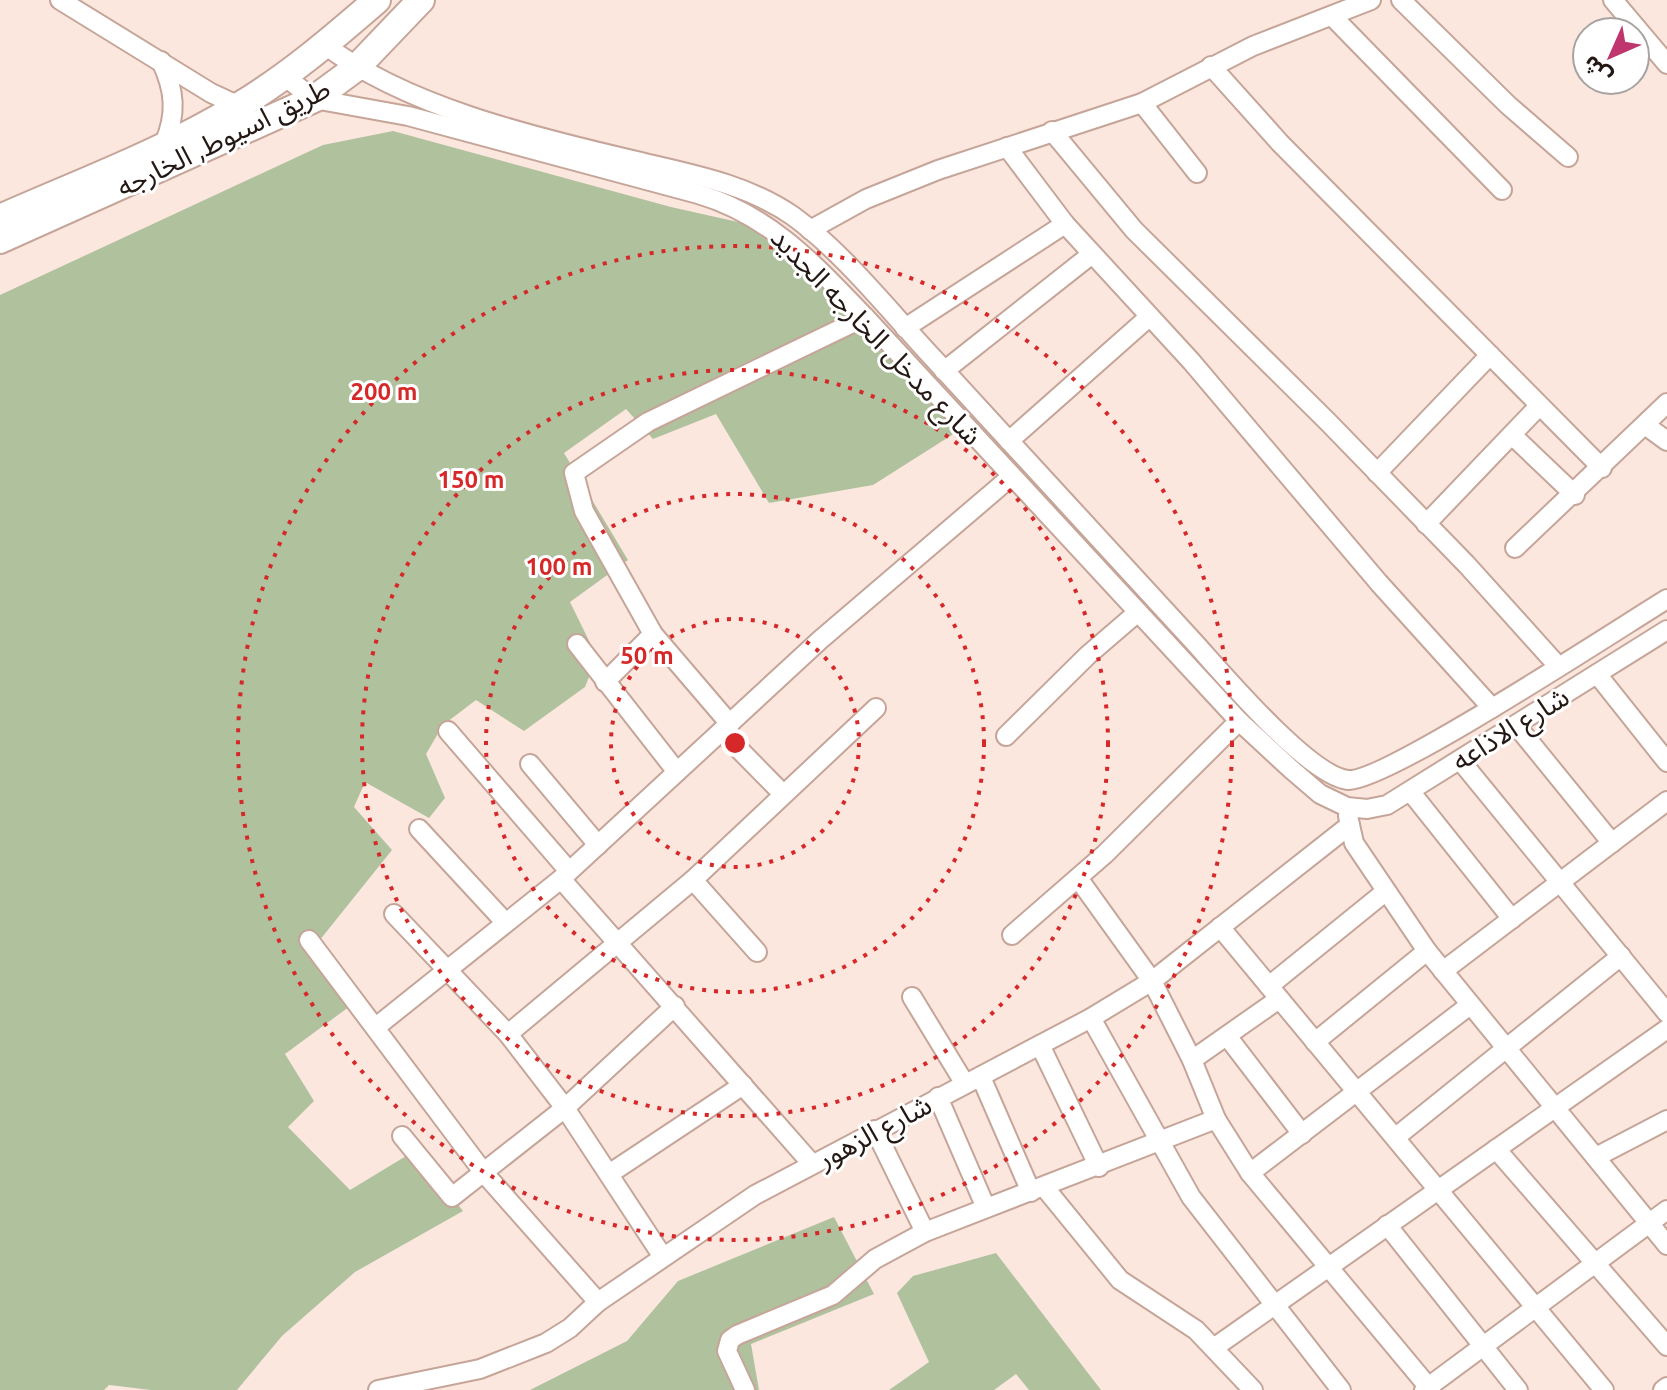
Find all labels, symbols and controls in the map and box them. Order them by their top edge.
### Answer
north arrow [1571,16,1651,96]
text: ش [1577,50,1617,90]
street label: طريق اسيوط, الخارجه [111,72,336,205]
street label: شارع مدخل الخارجه الجديد [761,221,989,455]
text: 200 m [351,378,417,405]
text: 150 m [438,466,504,493]
text: 100 m [526,553,592,580]
text: 50 m [620,642,674,669]
street label: شارع الاذاعه [1446,680,1577,781]
centre of rings [721,729,749,757]
street label: شارع الزهور [811,1088,939,1180]

